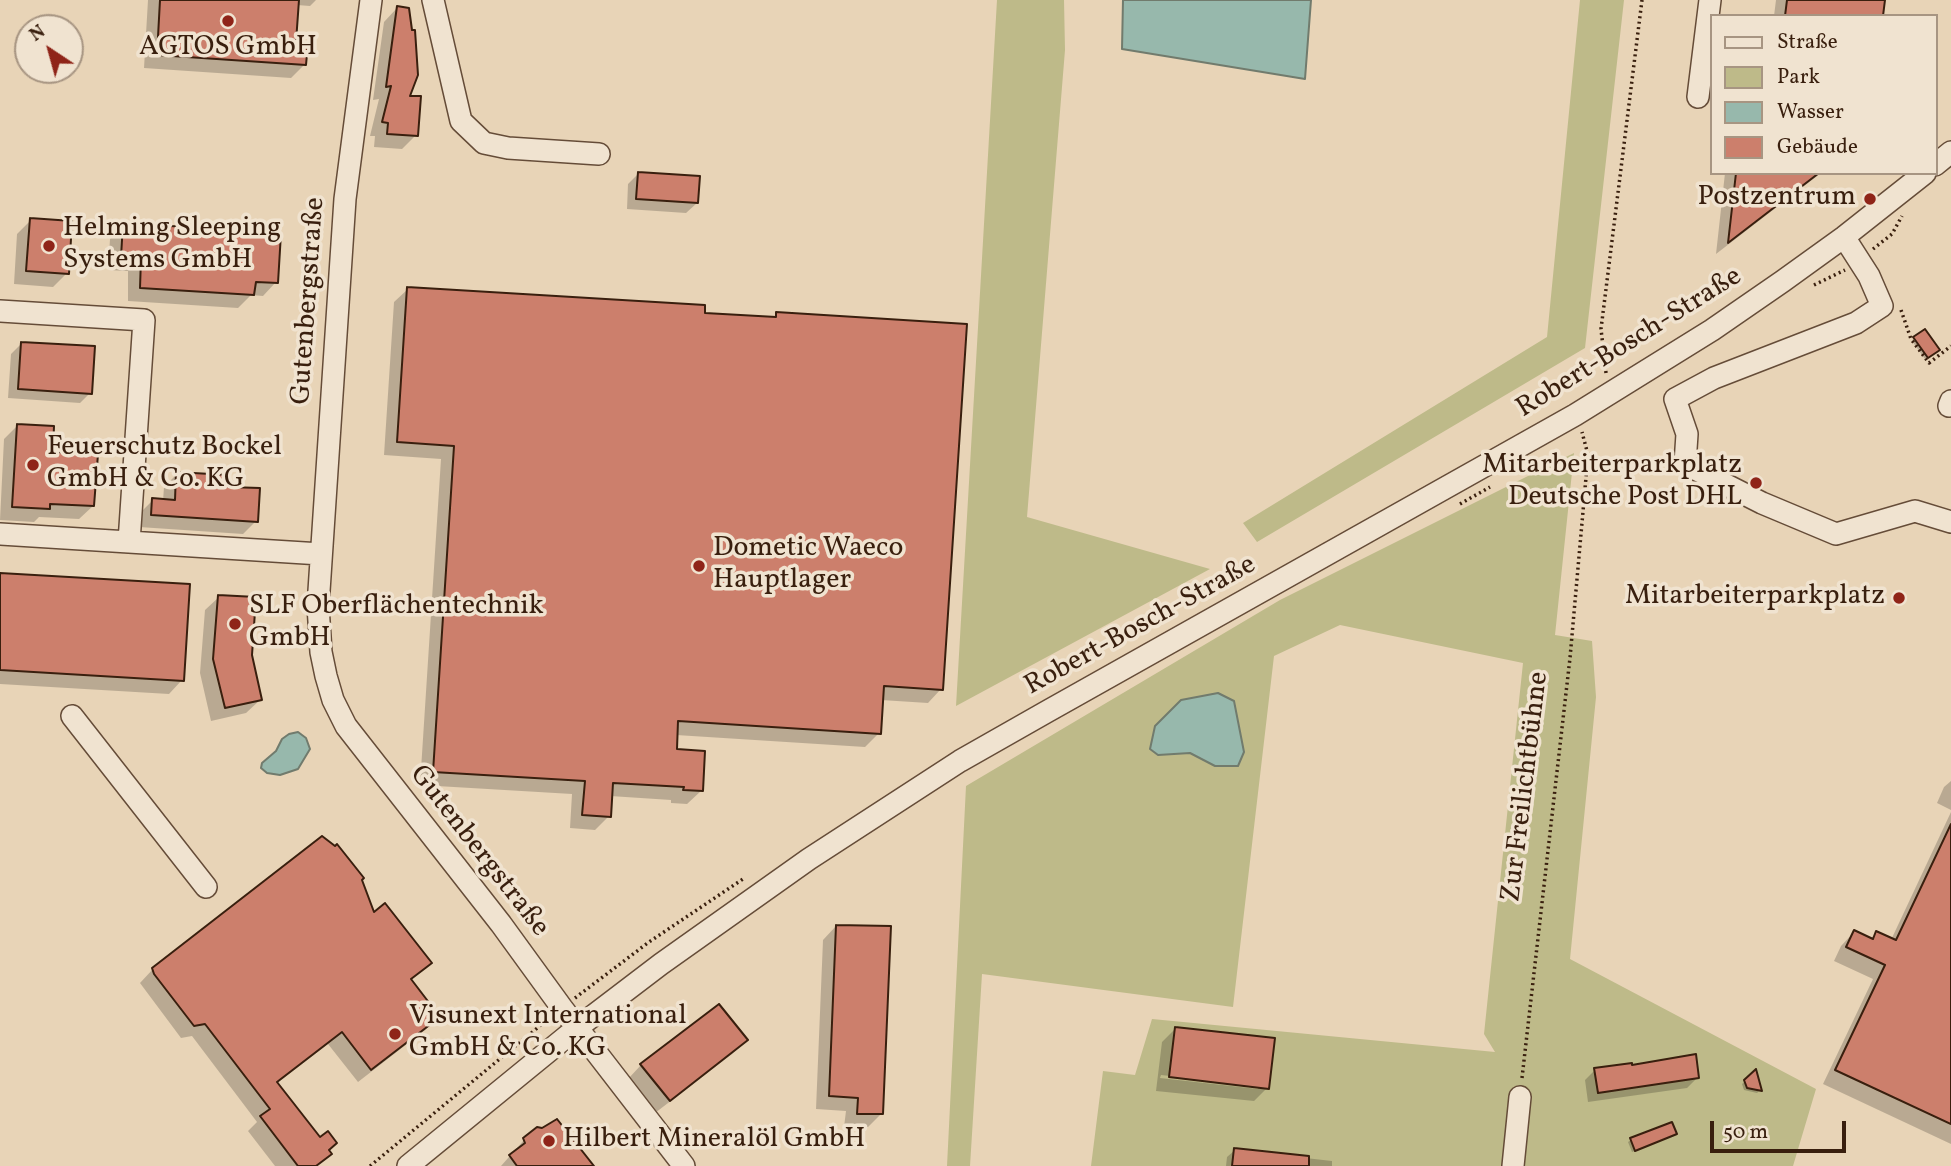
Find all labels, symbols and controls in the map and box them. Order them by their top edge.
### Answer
marker: AGTOS GmbH [220,13,236,29]
north arrow [14,14,84,84]
legend [1710,14,1937,175]
text: N [25,19,51,48]
text: Straße [1777,28,1838,57]
place label: AGTOS GmbH [139,32,317,66]
text: Park [1777,63,1820,92]
text: Wasser [1777,98,1844,127]
text: Gebäude [1777,133,1858,162]
place label: Postzentrum [1697,182,1856,216]
marker: Postzentrum [1862,191,1878,207]
street label: Gutenbergstraße [286,196,334,406]
place label: Helming Sleeping Systems GmbH [63,213,281,279]
marker: Helming Sleeping Systems GmbH [41,238,57,254]
street label: Robert-Bosch-Straße [1511,261,1749,427]
place label: Feuerschutz Bockel GmbH & Co. KG [47,432,282,498]
place label: Mitarbeiterparkplatz Deutsche Post DHL [1482,450,1742,516]
marker: Feuerschutz Bockel GmbH & Co. KG [25,457,41,473]
marker: Mitarbeiterparkplatz Deutsche Post DHL [1748,475,1764,491]
place label: Dometic Waeco Hauptlager [713,533,904,599]
street label: Robert-Bosch-Straße [1019,549,1263,705]
marker: Dometic Waeco Hauptlager [691,558,707,574]
place label: Mitarbeiterparkplatz [1625,581,1885,615]
marker: Mitarbeiterparkplatz [1891,590,1907,606]
place label: SLF Oberflächentechnik GmbH [249,591,544,657]
marker: SLF Oberflächentechnik GmbH [227,616,243,632]
street label: Zur Freilichtbühne [1496,670,1558,904]
street label: Gutenbergstraße [401,760,555,944]
place label: Visunext International GmbH & Co. KG [409,1001,687,1067]
marker: Visunext International GmbH & Co. KG [387,1026,403,1042]
scale bar [1713,1106,1850,1150]
text: 50 m [1723,1118,1768,1147]
place label: Hilbert Mineralöl GmbH [563,1124,865,1158]
marker: Hilbert Mineralöl GmbH [541,1133,557,1149]

